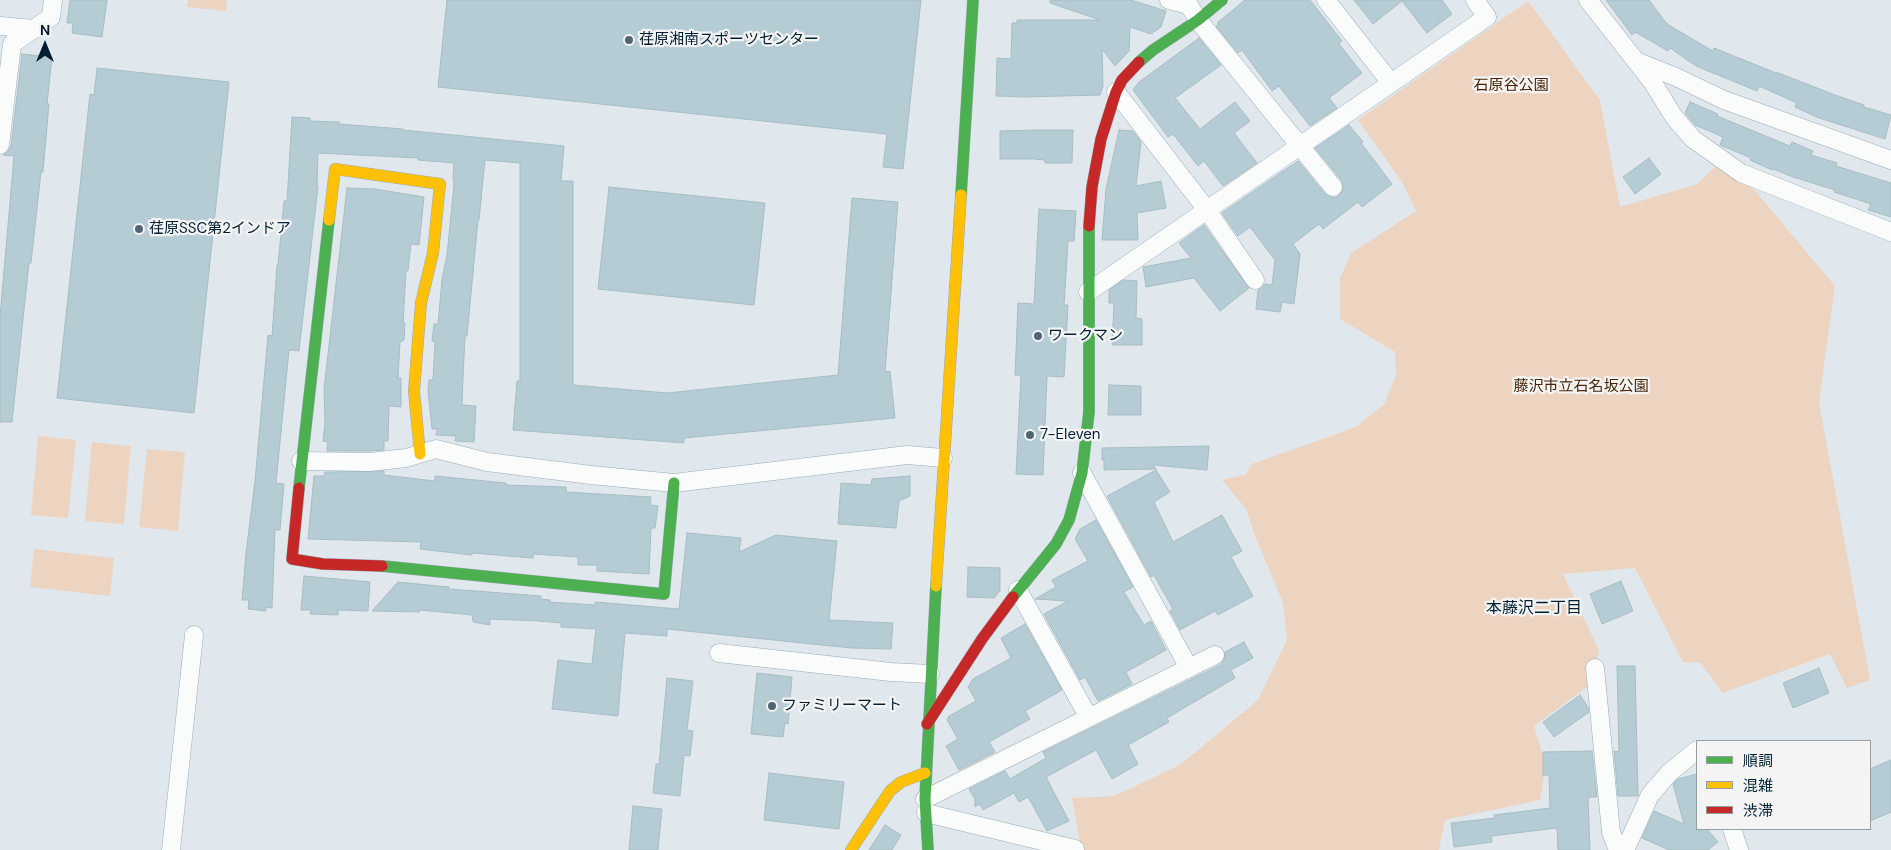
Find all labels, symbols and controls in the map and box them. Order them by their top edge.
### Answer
north arrow [20,20,70,70]
text: N [40,21,50,39]
place label: 荏原湘南スポーツセンター [639,31,819,49]
marker: 荏原湘南スポーツセンター [623,34,635,46]
park label: 石原谷公園 [1474,77,1548,95]
place label: 荏原SSC第2インドア [149,220,291,238]
marker: 荏原SSC第2インドア [133,223,145,235]
place label: ワークマン [1048,327,1123,345]
marker: ワークマン [1032,330,1044,342]
park label: 藤沢市立石名坂公園 [1514,378,1648,396]
place label: 7-Eleven [1040,426,1100,444]
marker: 7-Eleven [1024,429,1036,441]
district label: 本藤沢二丁目 [1486,599,1582,619]
place label: ファミリーマート [782,697,902,715]
marker: ファミリーマート [766,700,778,712]
legend [1696,740,1871,830]
text: 順調 [1743,751,1773,771]
text: 混雑 [1743,776,1773,796]
text: 渋滞 [1743,801,1773,821]

